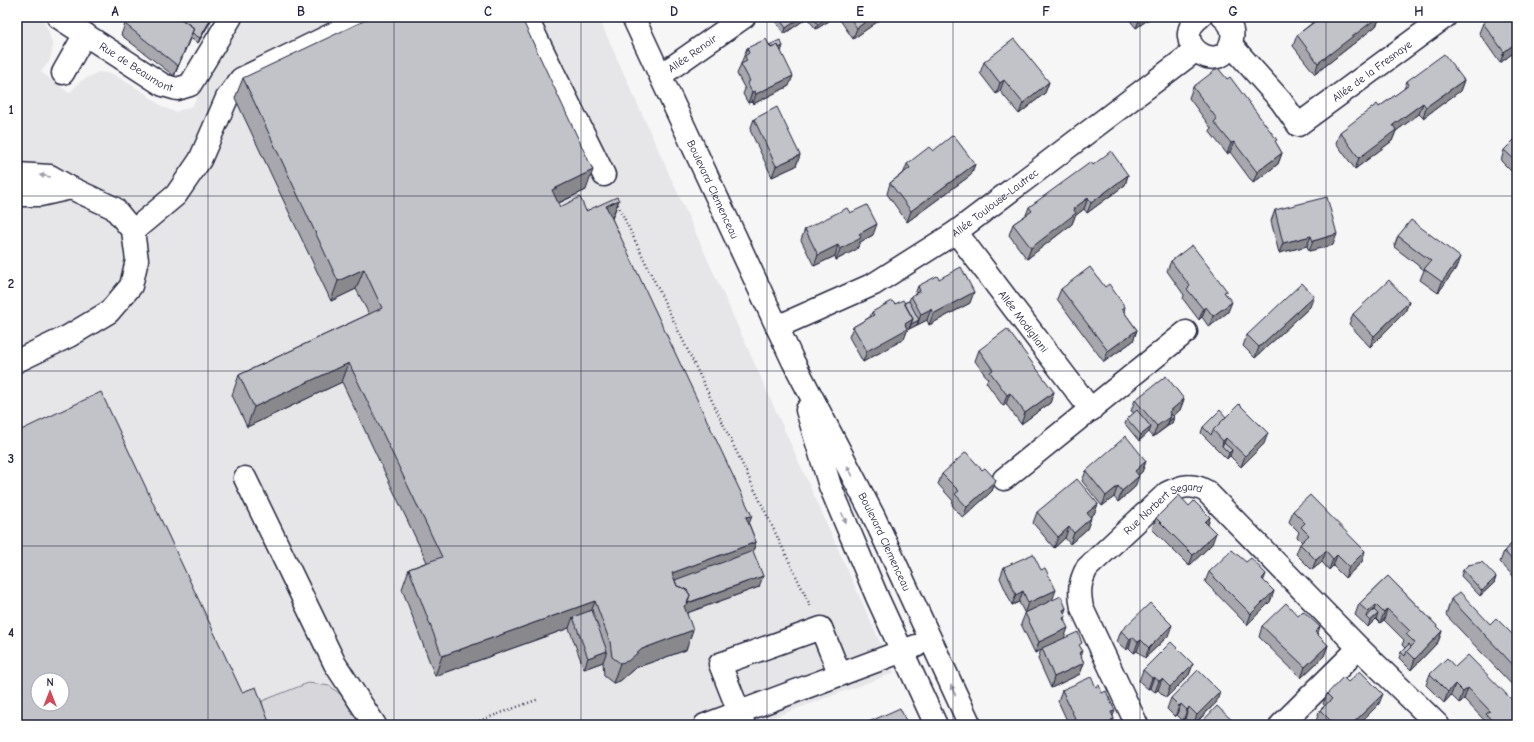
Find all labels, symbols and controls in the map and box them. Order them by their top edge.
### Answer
text: A [111,4,119,19]
text: B [297,4,305,19]
text: C [484,4,492,19]
text: D [670,4,678,19]
text: E [856,4,864,19]
text: F [1042,4,1050,19]
text: G [1228,4,1238,19]
text: H [1414,4,1424,19]
street label: Allée Renoir [665,31,720,75]
street label: Allée de la Fresnaye [1329,37,1414,104]
street label: Rue de Beaumont [97,39,175,94]
text: 1 [8,102,14,117]
street label: Boulevard Clemenceau [685,138,742,241]
street label: Allée Toulouse-Lautrec [949,165,1041,240]
one-way arrow [39,173,52,179]
text: 2 [8,276,14,291]
street label: Allée Modigliani [996,288,1051,355]
text: 3 [8,451,14,466]
one-way arrow [847,465,853,477]
street label: Rue Norbert Segard [1121,480,1205,537]
street label: Boulevard Clemenceau [856,490,914,593]
one-way arrow [841,512,847,523]
text: 4 [8,625,14,640]
north arrow [30,672,70,712]
text: N [46,676,54,689]
one-way arrow [949,684,956,696]

